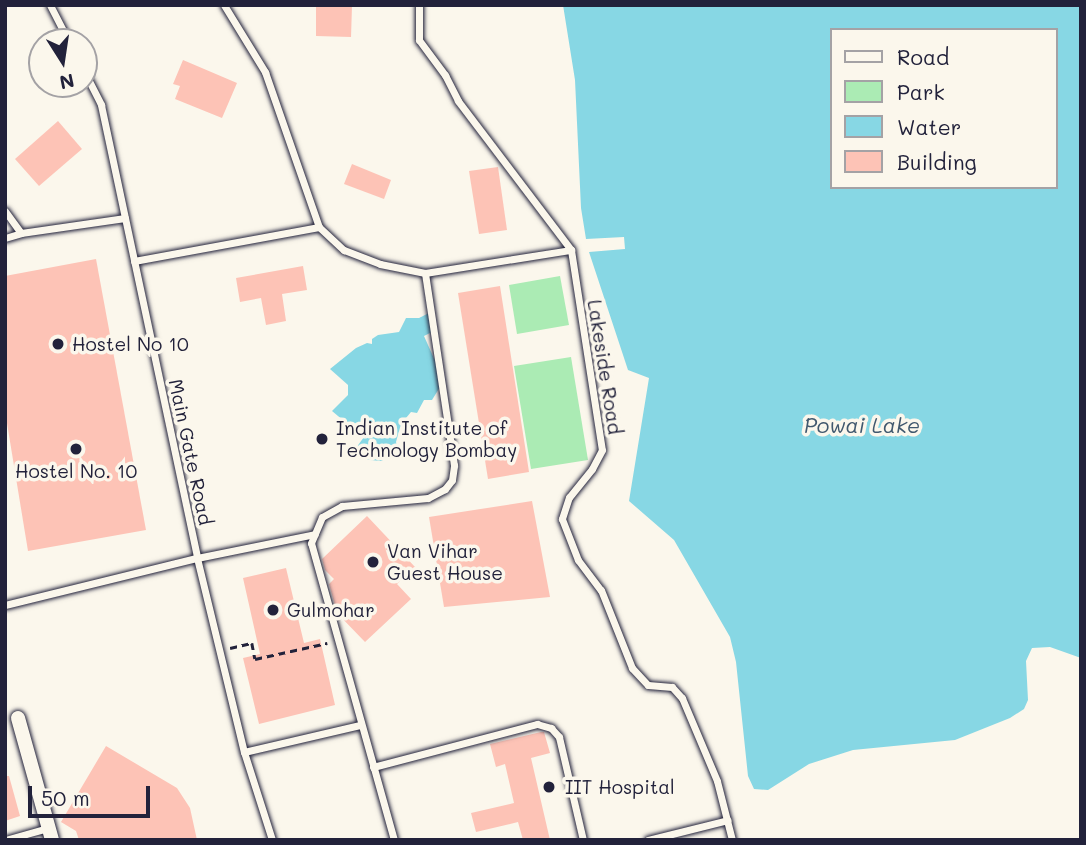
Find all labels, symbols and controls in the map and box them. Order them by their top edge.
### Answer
north arrow [28,28,98,98]
legend [830,28,1058,189]
text: Road [897,43,949,70]
text: N [57,68,77,96]
text: Park [897,78,945,105]
text: Water [897,113,961,140]
text: Building [897,148,977,175]
street label: Lakeside Road [583,298,627,436]
place label: Hostel No 10 [72,333,189,355]
marker: Hostel No 10 [50,336,66,352]
street label: Main Gate Road [164,377,218,527]
water label: Powai Lake [804,412,920,438]
place label: Indian Institute of Technology Bombay [336,417,517,461]
marker: Indian Institute of Technology Bombay [314,431,330,447]
marker: Hostel No. 10 [68,441,84,457]
place label: Hostel No. 10 [15,460,137,482]
place label: Van Vihar Guest House [387,540,503,584]
marker: Van Vihar Guest House [365,554,381,570]
place label: Gulmohar [287,599,375,621]
marker: Gulmohar [265,602,281,618]
scale bar [32,772,154,816]
place label: IIT Hospital [565,776,675,798]
marker: IIT Hospital [539,777,559,797]
text: 50 m [41,784,90,811]

